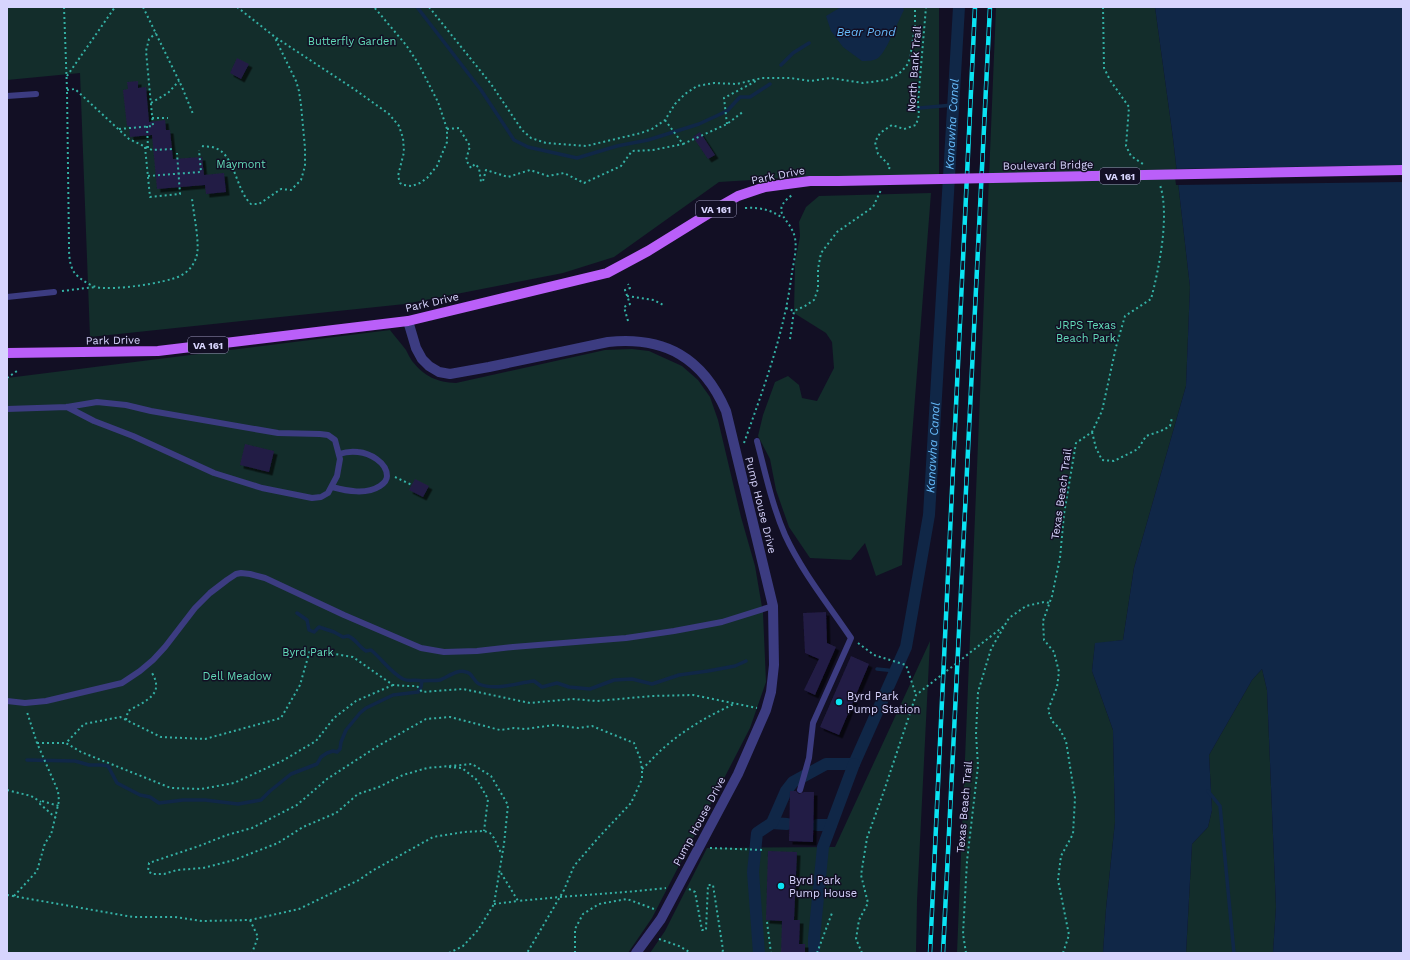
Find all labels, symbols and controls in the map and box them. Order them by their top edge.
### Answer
water label: Bear Pond [836,25,896,39]
street label: North Bank Trail [905,25,924,113]
park label: Butterfly Garden [308,35,396,48]
water label: Kanawha Canal [942,78,962,170]
park label: Maymont [216,158,266,171]
street label: Boulevard Bridge [1003,158,1093,173]
street label: Park Drive [750,164,806,187]
road number: VA 161 [1100,168,1140,184]
road number: VA 161 [696,201,736,217]
street label: Park Drive [404,290,460,315]
park label: JRPS Texas Beach Park [1056,319,1116,345]
street label: Park Drive [86,334,140,347]
road number: VA 161 [188,337,228,353]
water label: Kanawha Canal [923,401,943,493]
street label: Texas Beach Trail [1049,447,1074,541]
street label: Pump House Drive [742,455,779,555]
park label: Byrd Park [282,646,334,659]
park label: Dell Meadow [203,670,271,683]
place label: Byrd Park Pump Station [847,690,920,716]
marker: Byrd Park Pump Station [834,697,844,707]
street label: Texas Beach Trail [954,760,975,853]
street label: Pump House Drive [670,774,728,868]
place label: Byrd Park Pump House [789,874,857,900]
marker: Byrd Park Pump House [776,881,786,891]

